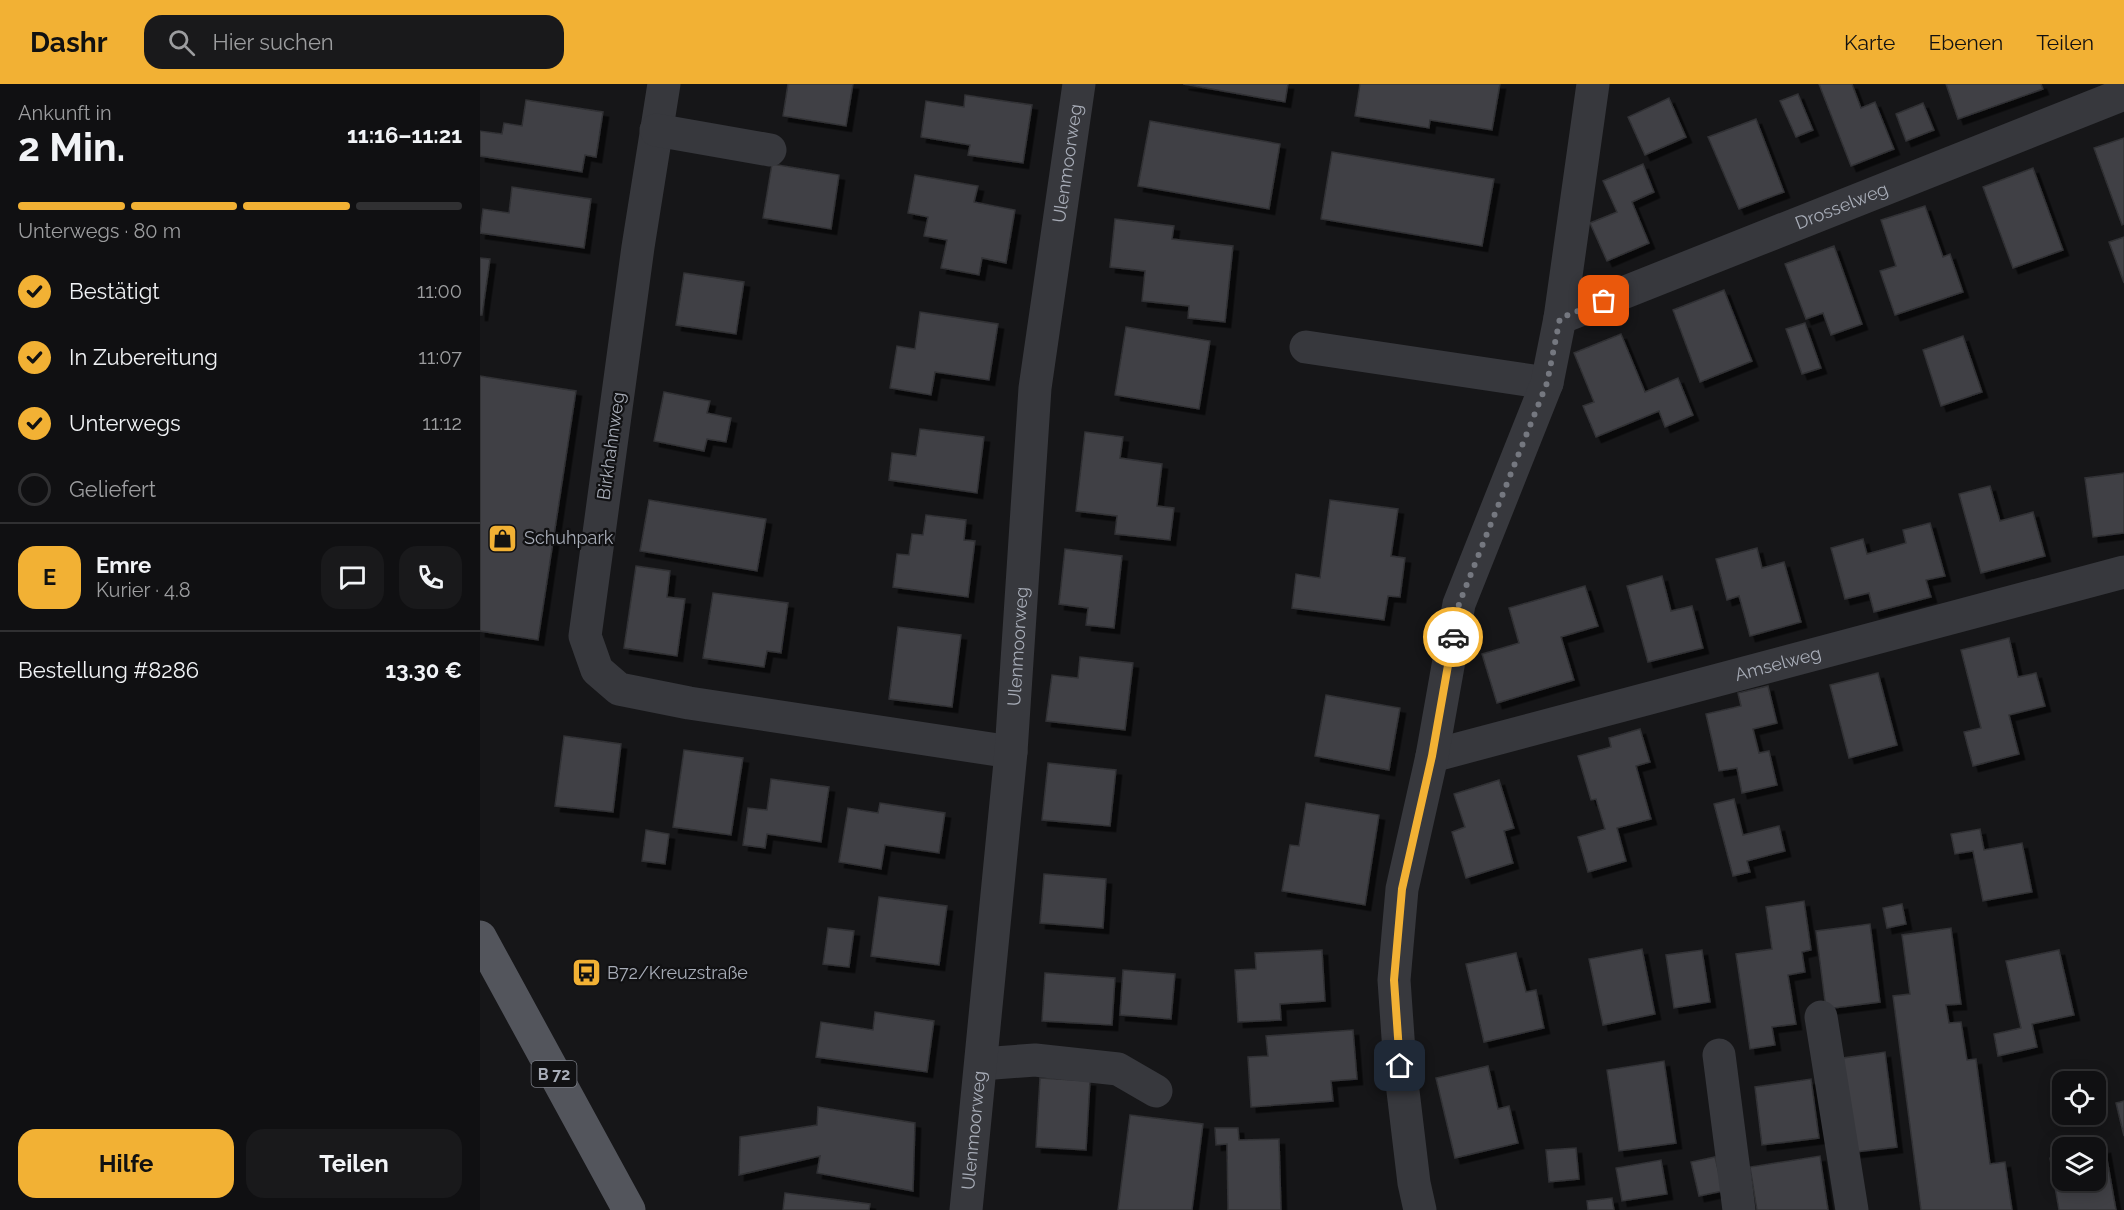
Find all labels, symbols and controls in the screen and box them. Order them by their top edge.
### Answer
search box [144,15,564,69]
text: Dashr [30,26,108,59]
icon: search [165,26,198,59]
text: Hier suchen [213,29,334,55]
text: Karte [1844,30,1895,55]
text: Ebenen [1928,30,2003,55]
text: Teilen [2036,30,2094,55]
text: Ankunft in [18,101,112,125]
street label: Ulenmoorweg [1048,102,1086,224]
text: 11:16–11:21 [347,122,462,148]
text: 2 Min. [18,124,125,170]
street label: Drosselweg [1792,178,1891,234]
text: Unterwegs · 80 m [18,219,181,243]
icon: check [18,275,51,308]
pin [1578,275,1629,326]
text: Bestätigt [69,278,160,304]
text: 11:00 [417,279,462,303]
icon: bag [1587,284,1620,317]
icon: check [18,341,51,374]
text: In Zubereitung [69,344,218,370]
text: 11:07 [418,345,462,369]
street label: Birkhahnweg [593,391,628,501]
icon: check [18,407,51,440]
text: Unterwegs [69,410,181,436]
text: 11:12 [422,411,462,435]
text: Geliefert [69,476,156,502]
shop icon: Schuhpark [487,522,519,554]
place label: Schuhpark [524,527,614,548]
button: chat [321,546,384,609]
button: phone [399,546,462,609]
text: Emre [96,552,151,578]
text: E [43,564,56,590]
text: Kurier · 4.8 [96,578,191,602]
street label: Ulenmoorweg [1003,586,1032,707]
courier [1423,607,1483,667]
icon: car [1437,621,1470,654]
street label: Amselweg [1732,642,1823,685]
text: Bestellung #8286 [18,657,199,683]
text: 13.30 € [385,657,462,683]
bus stop icon: B72/Kreuzstraße [570,957,602,989]
place label: B72/Kreuzstraße [607,962,748,983]
pin [1374,1040,1425,1091]
icon: home [1383,1049,1416,1082]
road number: B 72 [532,1061,577,1087]
street label: Ulenmoorweg [957,1070,990,1191]
map controls [2052,1071,2106,1191]
button: locate [2052,1071,2106,1125]
button: Hilfe [18,1129,234,1198]
button: Teilen [246,1129,462,1198]
button: layers [2052,1137,2106,1191]

